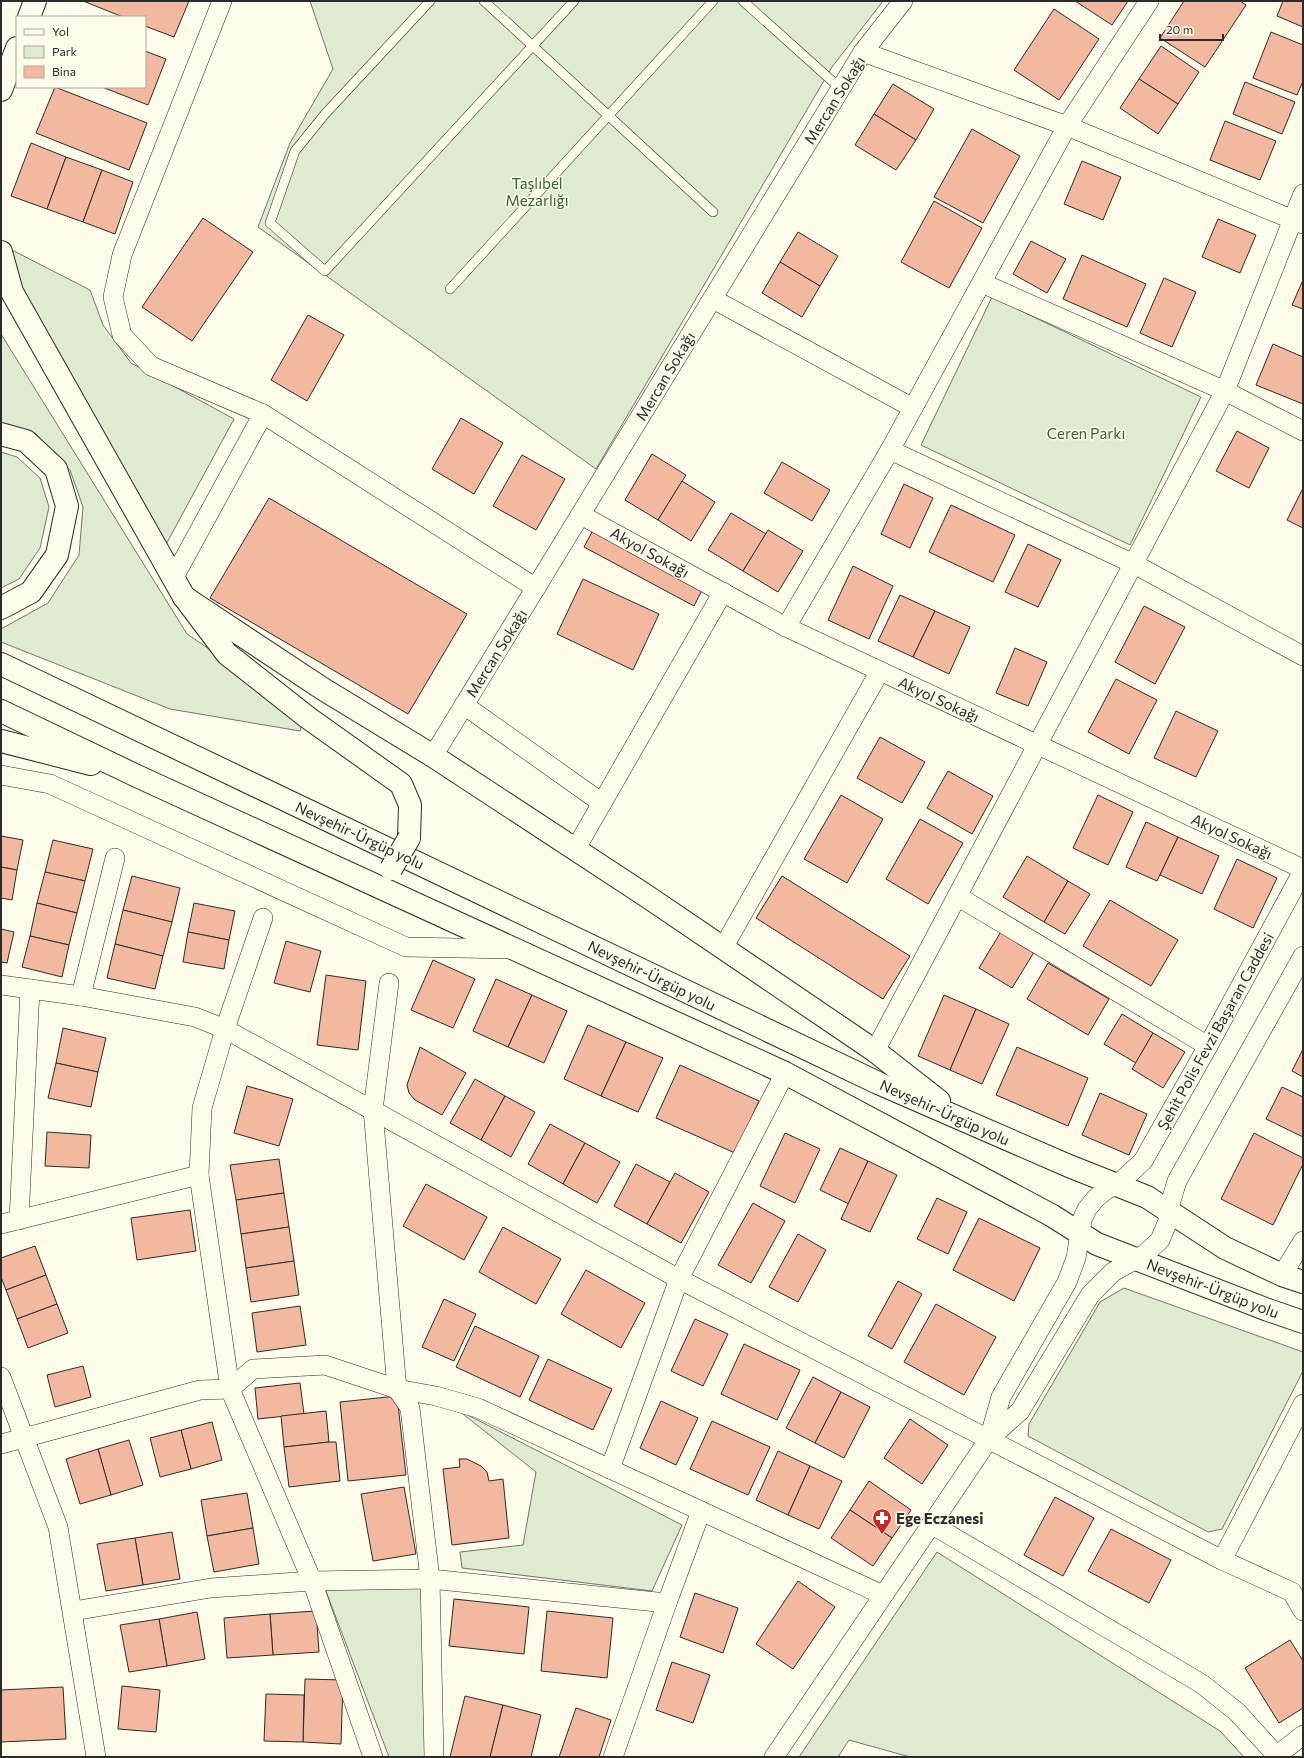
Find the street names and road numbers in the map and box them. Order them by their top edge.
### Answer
street label: Mercan Sokağı [800,53,868,147]
street label: Mercan Sokağı [631,328,699,424]
street label: Akyol Sokağı [607,523,693,581]
street label: Mercan Sokağı [462,606,530,700]
street label: Akyol Sokağı [896,672,982,726]
street label: Nevşehir-Ürgüp yolu [293,797,427,873]
street label: Akyol Sokağı [1189,809,1275,863]
street label: Şehit Polis Fevzi Başaran Caddesi [1153,929,1277,1133]
street label: Nevşehir-Ürgüp yolu [585,936,719,1014]
street label: Nevşehir-Ürgüp yolu [877,1075,1013,1149]
street label: Nevşehir-Ürgüp yolu [1144,1255,1282,1321]

